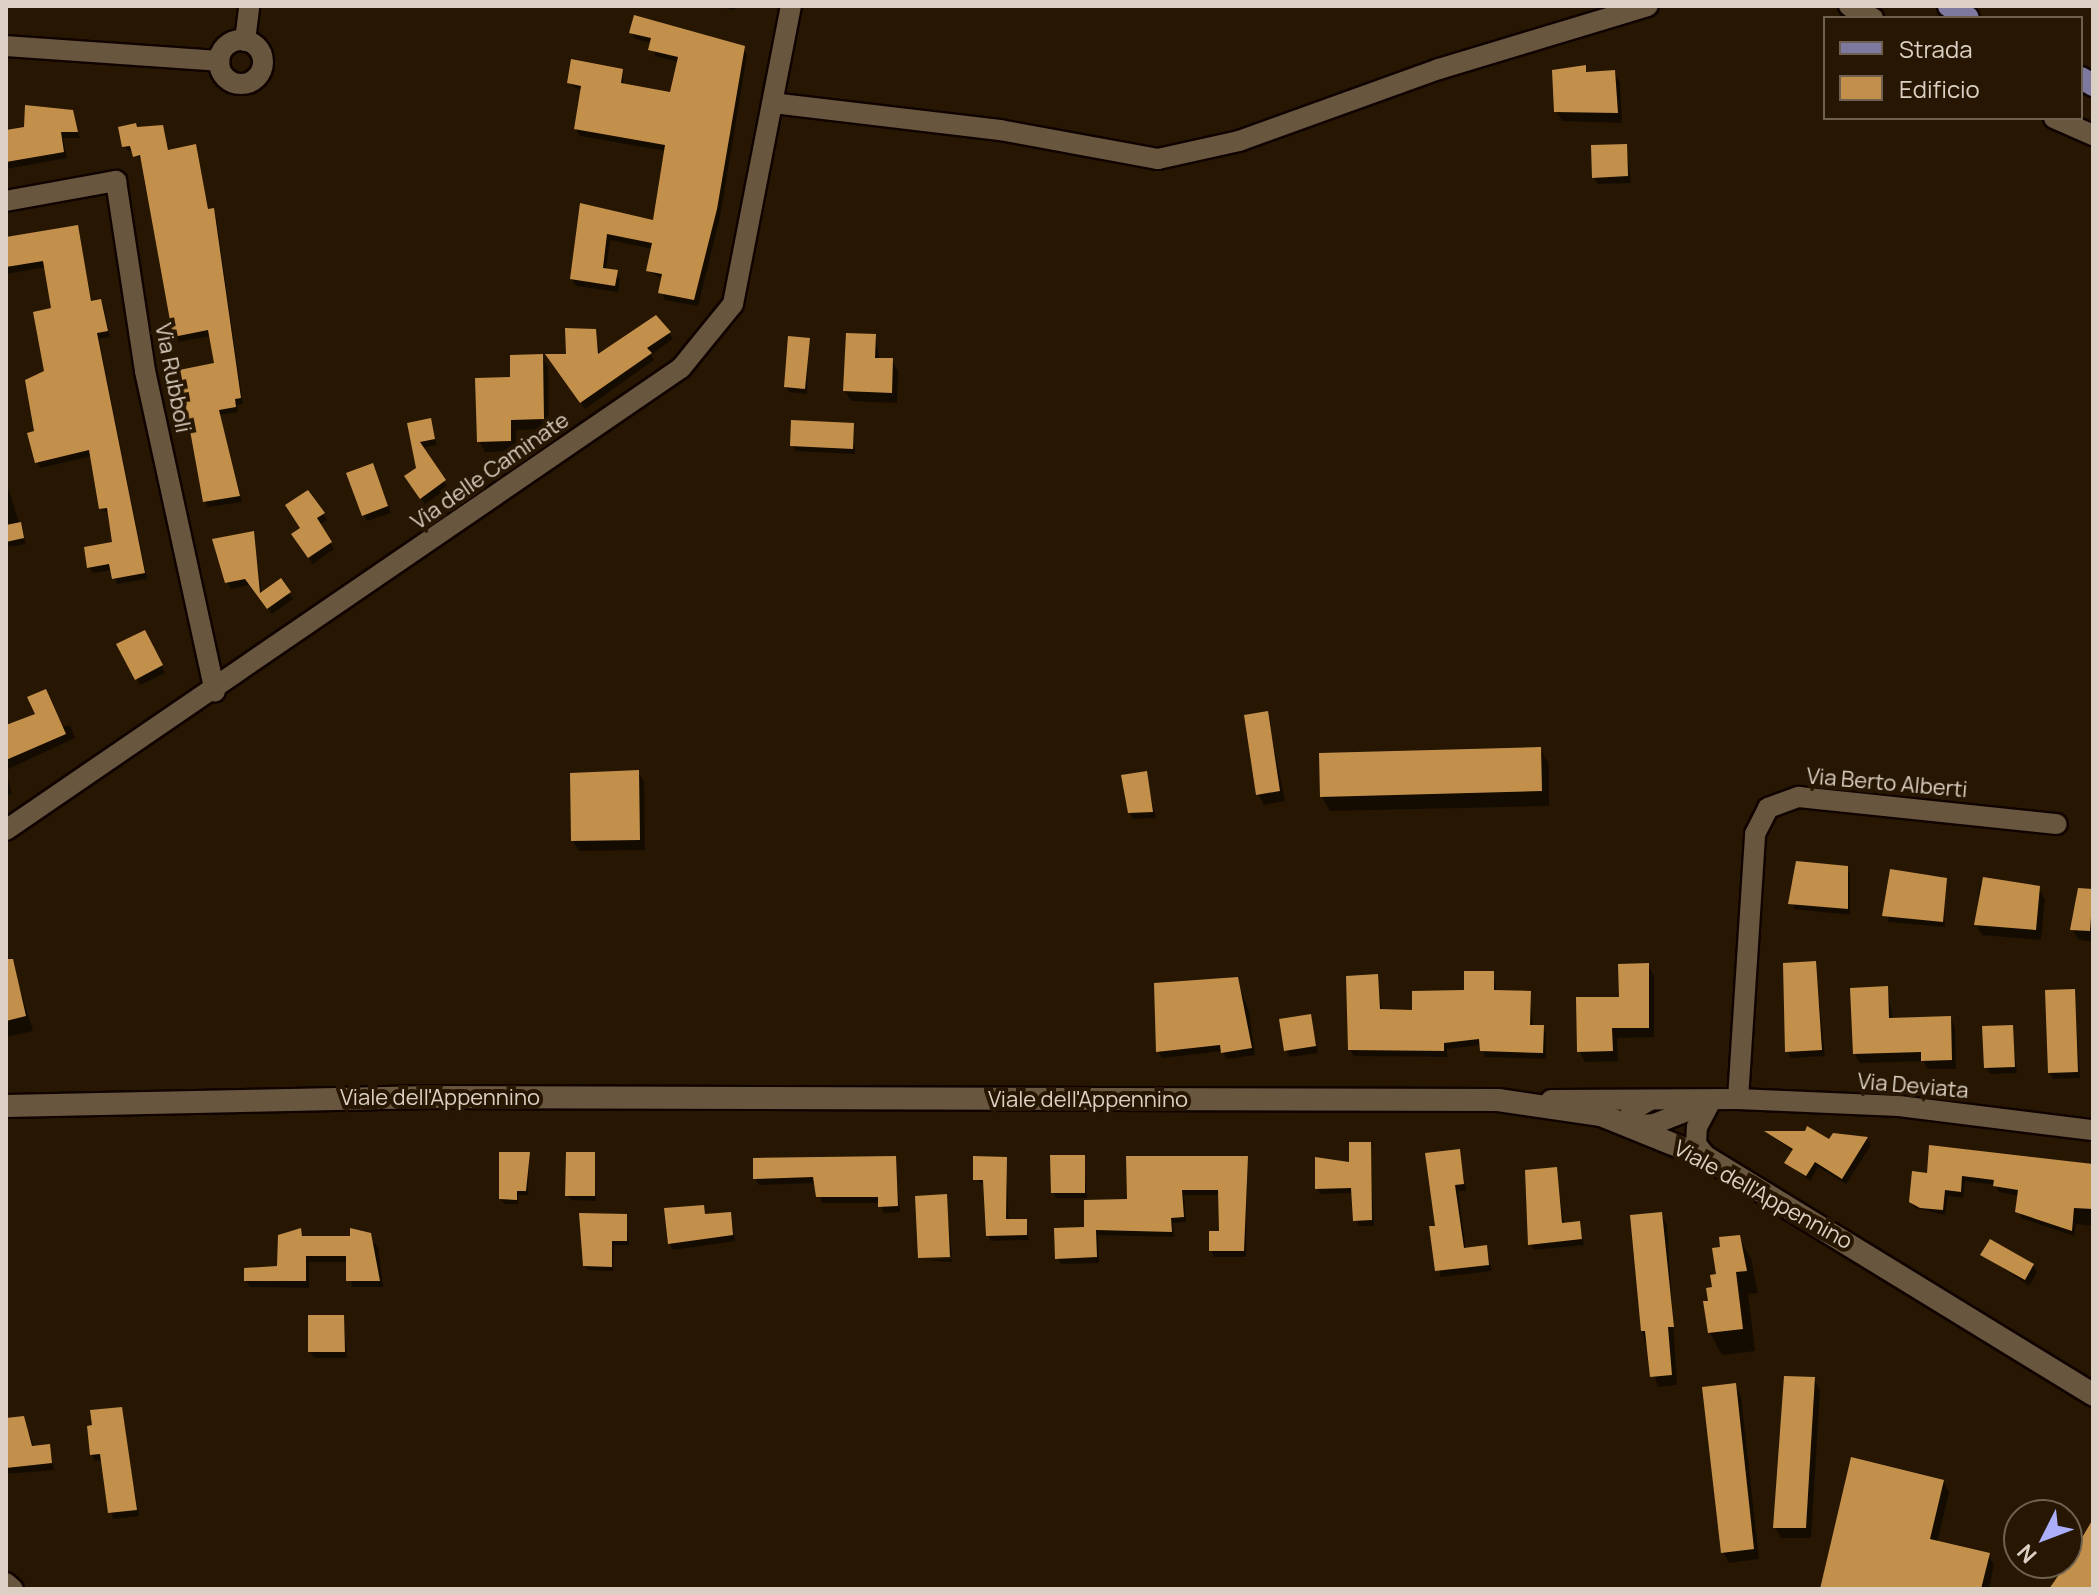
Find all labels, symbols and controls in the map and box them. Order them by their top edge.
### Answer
legend [1823,16,2083,120]
text: Strada [1899,32,1972,65]
text: Edificio [1899,72,1980,105]
street label: Via Rubboli [149,321,197,435]
street label: Via delle Caminate [406,407,574,535]
street label: Via Berto Alberti [1805,763,1969,803]
street label: Via Deviata [1856,1068,1970,1104]
street label: Viale dell'Appennino [340,1085,540,1111]
street label: Viale dell'Appennino [988,1087,1188,1113]
street label: Viale dell'Appennino [1669,1135,1857,1255]
north arrow [2003,1499,2083,1579]
text: N [2010,1538,2043,1570]

